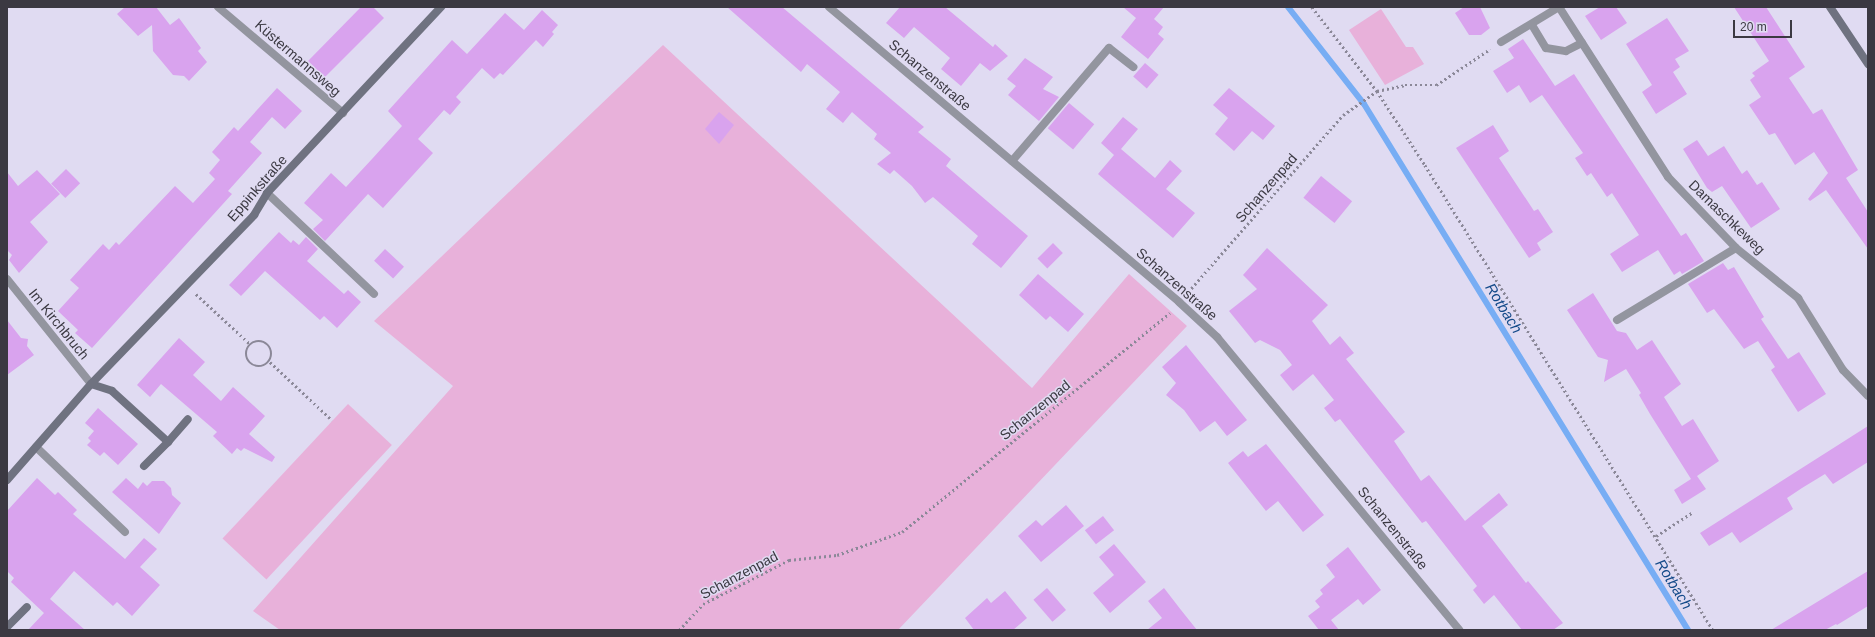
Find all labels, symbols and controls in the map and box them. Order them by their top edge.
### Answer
scale bar [1735,12,1794,38]
street label: Küstermannsweg [252,16,344,100]
text: 20 m [1740,20,1767,34]
street label: Schanzenstraße [886,36,974,114]
street label: Schanzenpad [1232,150,1300,226]
street label: Eppinkstraße [224,151,290,225]
street label: Damaschkeweg [1685,176,1769,258]
street label: Schanzenstraße [1133,244,1221,324]
water label: Rotbach [1482,280,1526,336]
street label: Im Kirchbruch [25,285,93,363]
street label: Schanzenpad [996,377,1074,443]
street label: Schanzenstraße [1354,483,1432,573]
street label: Schanzenpad [697,547,781,603]
water label: Rotbach [1652,556,1696,612]

